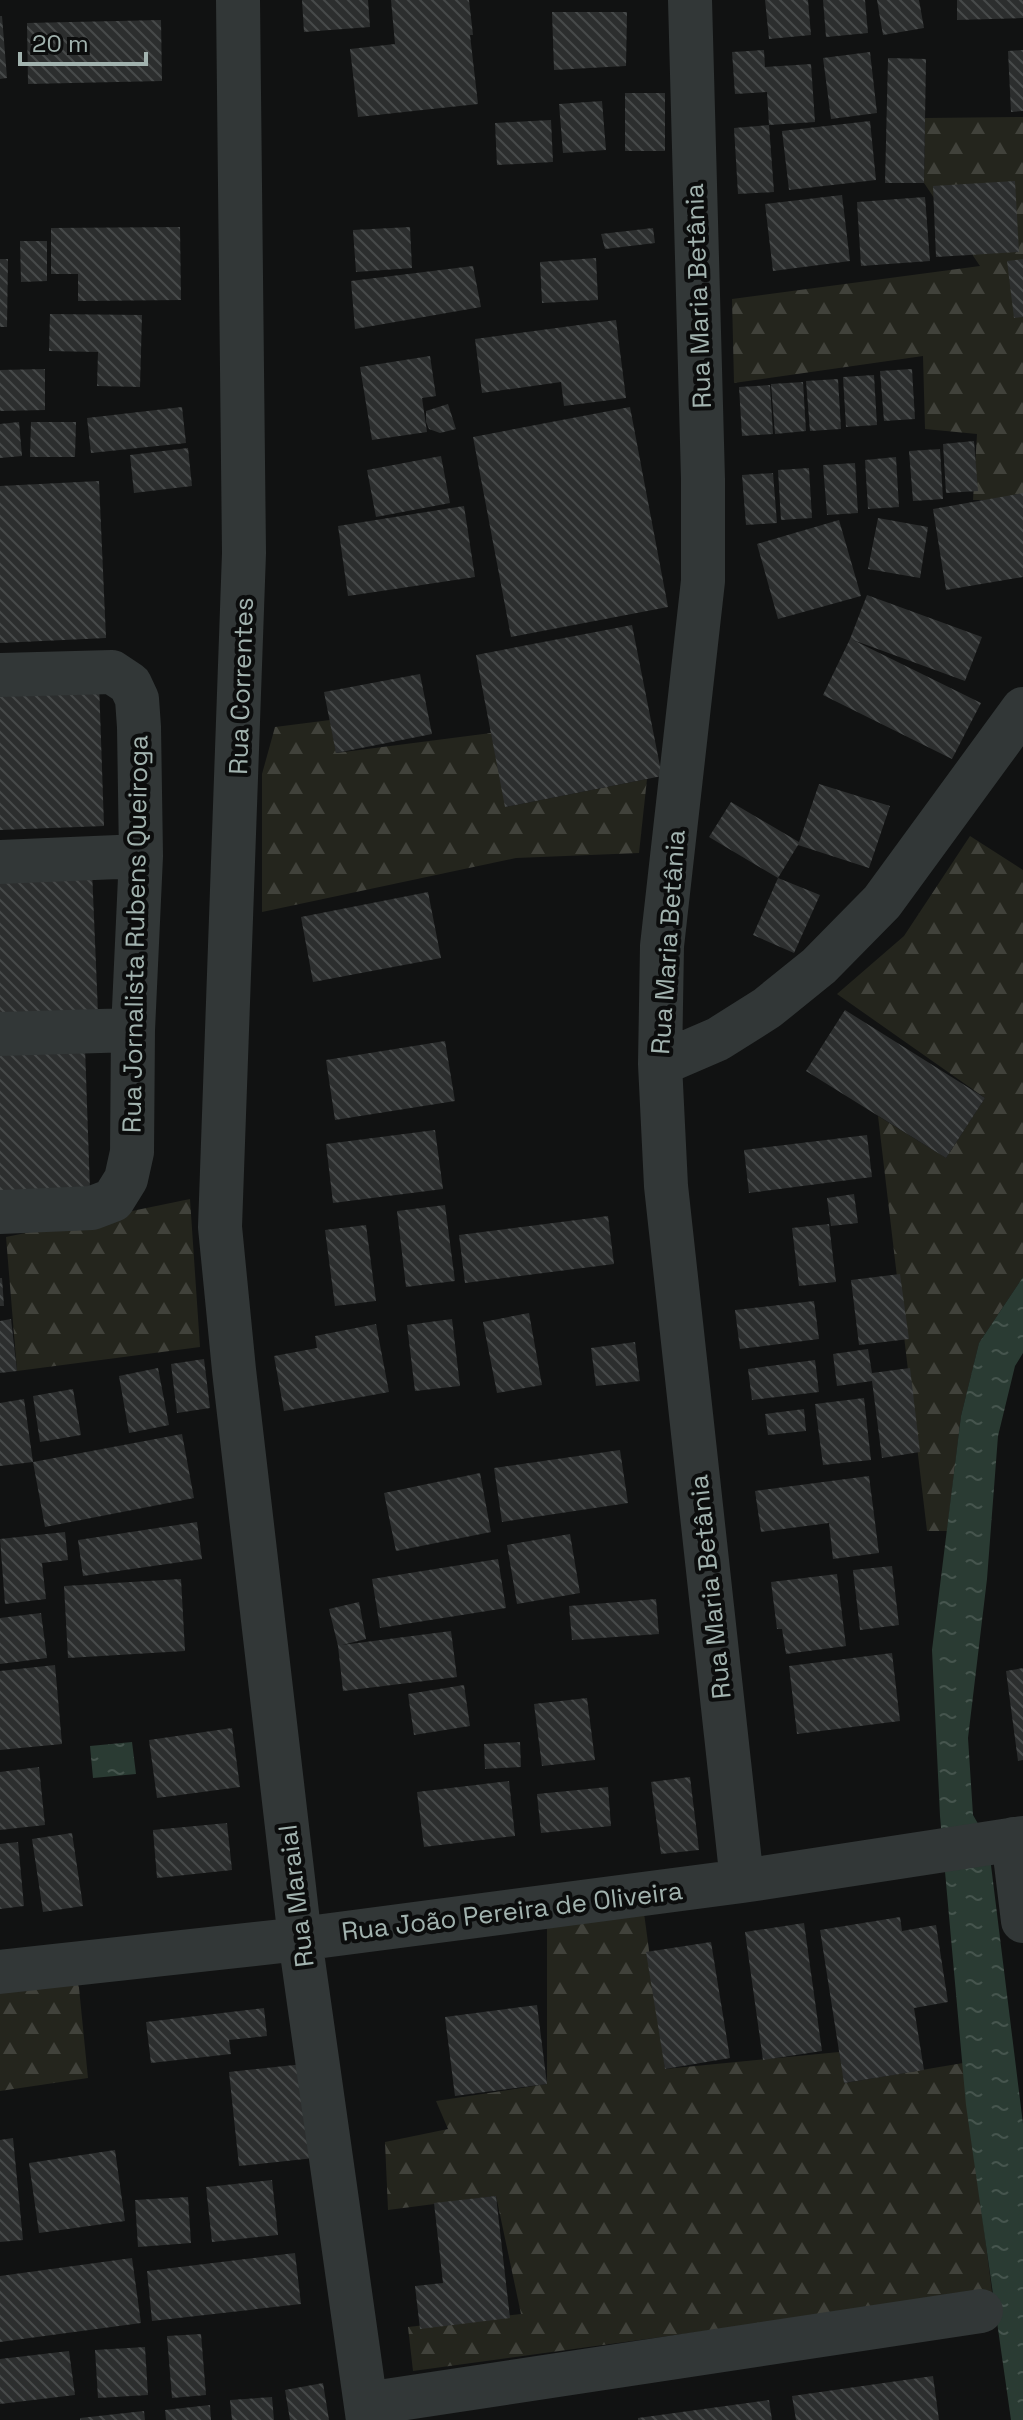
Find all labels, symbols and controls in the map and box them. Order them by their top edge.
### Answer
scale bar [20,16,146,66]
text: 20 m [32,28,89,59]
street label: Rua Maria Betânia [677,183,719,409]
street label: Rua Correntes [221,597,261,775]
street label: Rua Jornalista Rubens Queiroga [115,735,155,1133]
street label: Rua Maria Betânia [643,828,693,1056]
street label: Rua Maria Betânia [681,1473,739,1701]
street label: Rua Maraial [270,1823,322,1969]
street label: Rua João Pereira de Oliveira [340,1873,684,1949]

